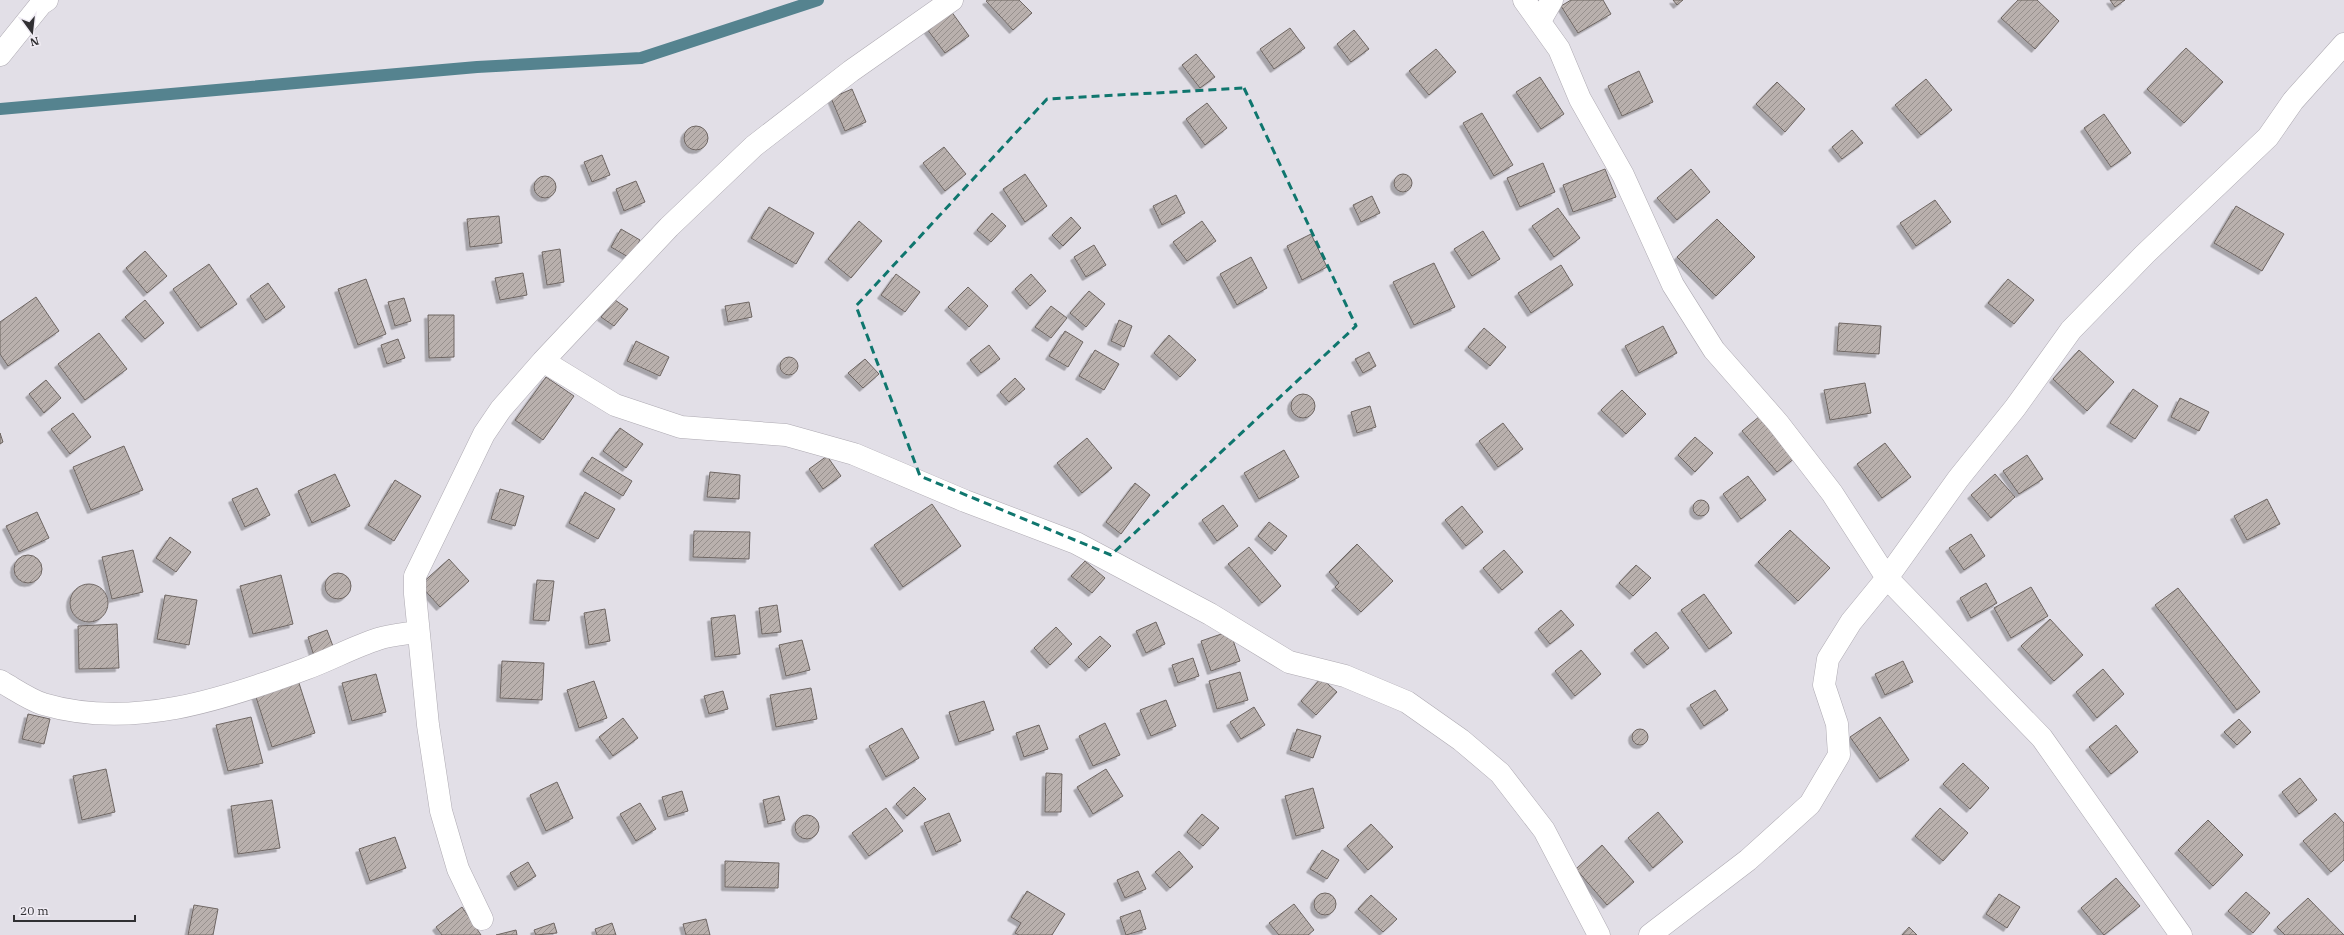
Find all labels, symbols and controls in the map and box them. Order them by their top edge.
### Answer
north arrow [12,12,52,52]
text: N [28,34,41,50]
scale bar [14,897,135,923]
text: 20 m [20,903,49,918]

